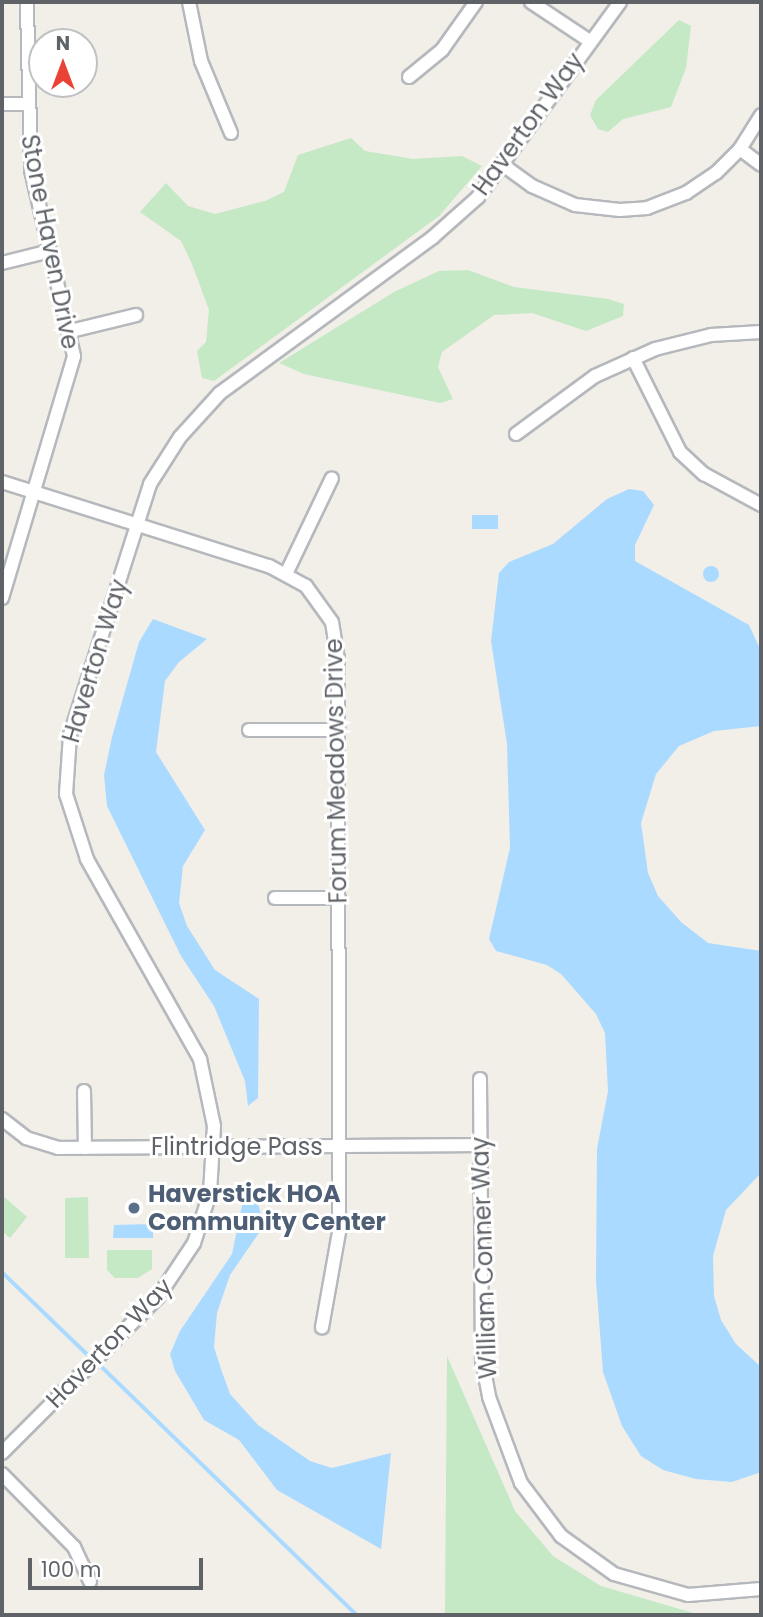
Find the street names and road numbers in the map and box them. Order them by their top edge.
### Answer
street label: Haverton Way [467,47,589,201]
street label: Stone Haven Drive [15,132,85,352]
street label: Haverton Way [57,576,133,746]
street label: Forum Meadows Drive [319,638,353,904]
street label: Flintridge Pass [151,1133,323,1161]
street label: William Conner Way [465,1136,503,1380]
street label: Haverton Way [40,1272,178,1414]

